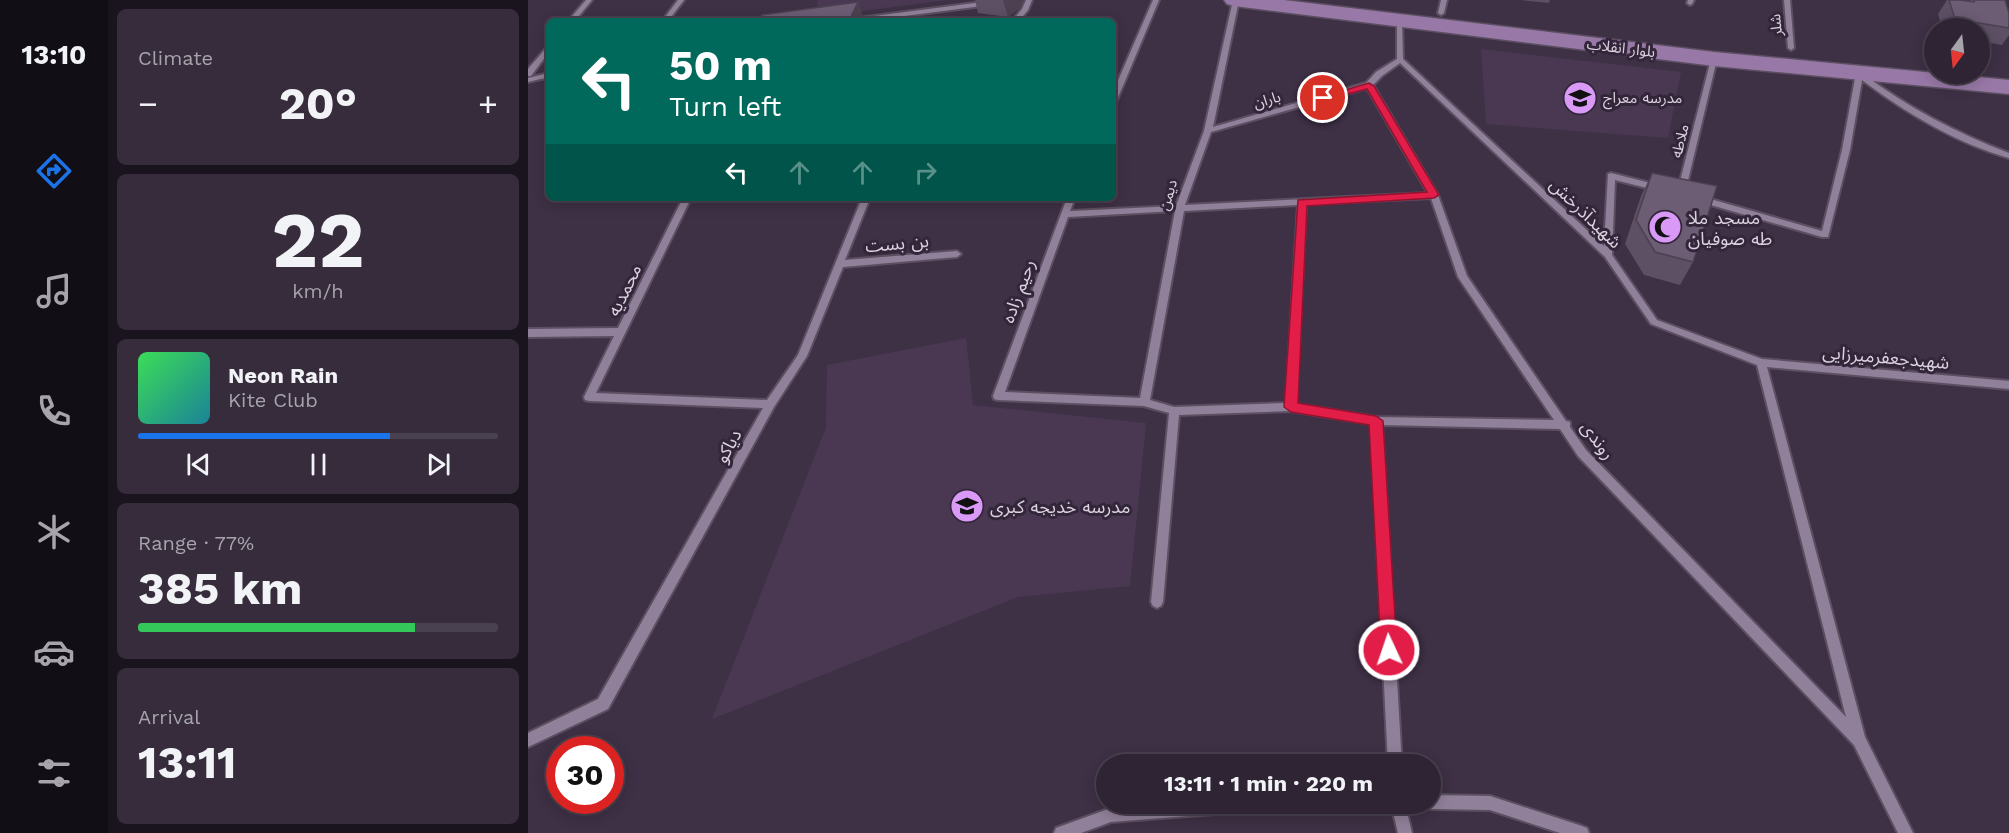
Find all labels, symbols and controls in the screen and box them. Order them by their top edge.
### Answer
street label: شلر [1766,13,1786,38]
north arrow [1924,18,1990,84]
map controls [1924,18,1990,84]
street label: بلوار انقلاب [1586,35,1656,61]
text: 13:10 [22,39,86,71]
text: 50 m [669,41,772,90]
icon: left [570,42,648,120]
text: Climate [138,46,213,70]
pin [1297,72,1348,123]
text: 20° [279,77,357,130]
school or university icon: مدرسه معراج [1562,80,1598,116]
icon: arrive [1306,81,1339,114]
text: − [138,84,158,123]
text: + [478,84,498,123]
street label: باران [1251,88,1283,112]
place label: مدرسه معراج [1603,89,1683,110]
text: Turn left [669,91,781,123]
street label: ملاطه [1667,122,1693,160]
icon: directions [33,150,75,192]
icon: left [720,156,753,189]
icon: ahead [783,156,816,189]
icon: ahead [846,156,879,189]
icon: right [909,156,942,189]
street label: شهیدآذرخش [1545,174,1626,253]
street label: دیمن [1155,177,1181,213]
text: 22 [272,194,364,286]
place label: مسجد ملا طه صوفیان [1688,207,1772,250]
mosque icon: مسجد ملا طه صوفیان [1647,209,1683,245]
street label: بن بست [864,230,930,257]
street label: رحیم زاده [997,257,1042,327]
street label: محمدیه [603,261,645,319]
icon: music [33,270,75,312]
text: km/h [292,279,344,303]
street label: شهیدجعفرمیرزایی [1822,341,1950,374]
text: Neon Rain [228,363,338,388]
text: Kite Club [228,388,318,412]
icon: phone [33,390,75,432]
street label: روندی [1576,417,1619,464]
street label: دیاکو [710,426,747,467]
icon: previous [182,448,215,481]
icon: pause [302,448,335,481]
icon: next [422,448,455,481]
school or university icon: مدرسه خدیجه کبری [949,488,985,524]
place label: مدرسه خدیجه کبری [990,496,1130,518]
icon: climate [33,511,75,553]
text: Range · 77% [138,531,254,555]
text: 385 km [138,562,302,615]
position arrow [1357,618,1421,682]
icon: car [33,631,75,673]
text: Arrival [138,705,200,729]
text: 13:11 [138,736,236,789]
speed limit sign: 30 [546,736,624,814]
icon: filters [33,752,75,794]
text: 13:11 · 1 min · 220 m [1164,771,1373,796]

